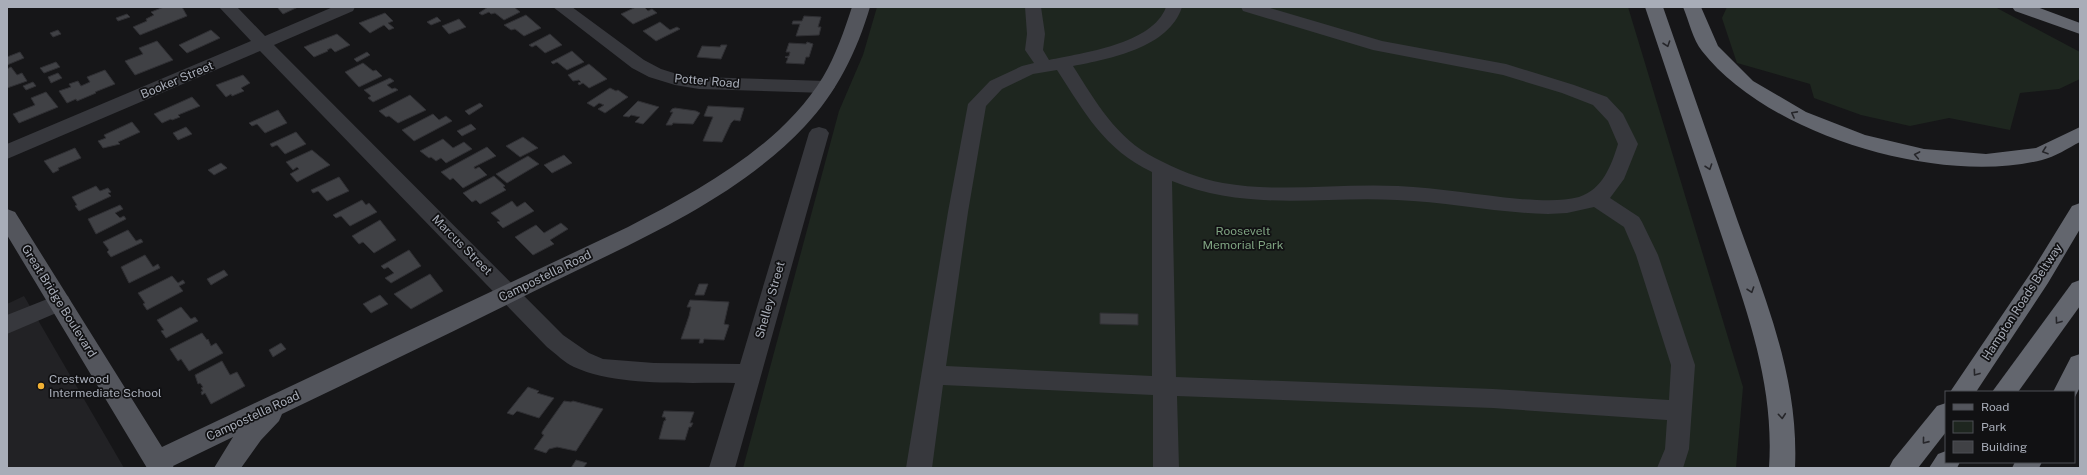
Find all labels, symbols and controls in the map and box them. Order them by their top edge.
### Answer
one-way arrow [1663,40,1671,47]
street label: Booker Street [139,58,216,102]
street label: Potter Road [674,71,740,91]
one-way arrow [1791,111,1798,118]
one-way arrow [2042,147,2049,155]
one-way arrow [1914,152,1920,160]
one-way arrow [1704,163,1713,170]
street label: Marcus Street [429,212,495,278]
park label: Roosevelt Memorial Park [1203,224,1284,252]
street label: Hampton Roads Beltway [1979,241,2065,363]
street label: Great Bridge Boulevard [19,242,99,360]
street label: Campostella Road [496,247,594,305]
street label: Shelley Street [752,259,788,340]
one-way arrow [1746,286,1755,293]
one-way arrow [2056,317,2063,324]
one-way arrow [1974,369,1981,376]
place label: Crestwood Intermediate School [49,372,162,400]
marker: Crestwood Intermediate School [36,381,46,391]
street label: Campostella Road [204,388,302,444]
legend [1945,391,2075,463]
text: Road [1981,400,2009,414]
one-way arrow [1777,413,1786,419]
text: Park [1981,420,2007,434]
one-way arrow [1922,437,1929,444]
text: Building [1981,440,2027,454]

